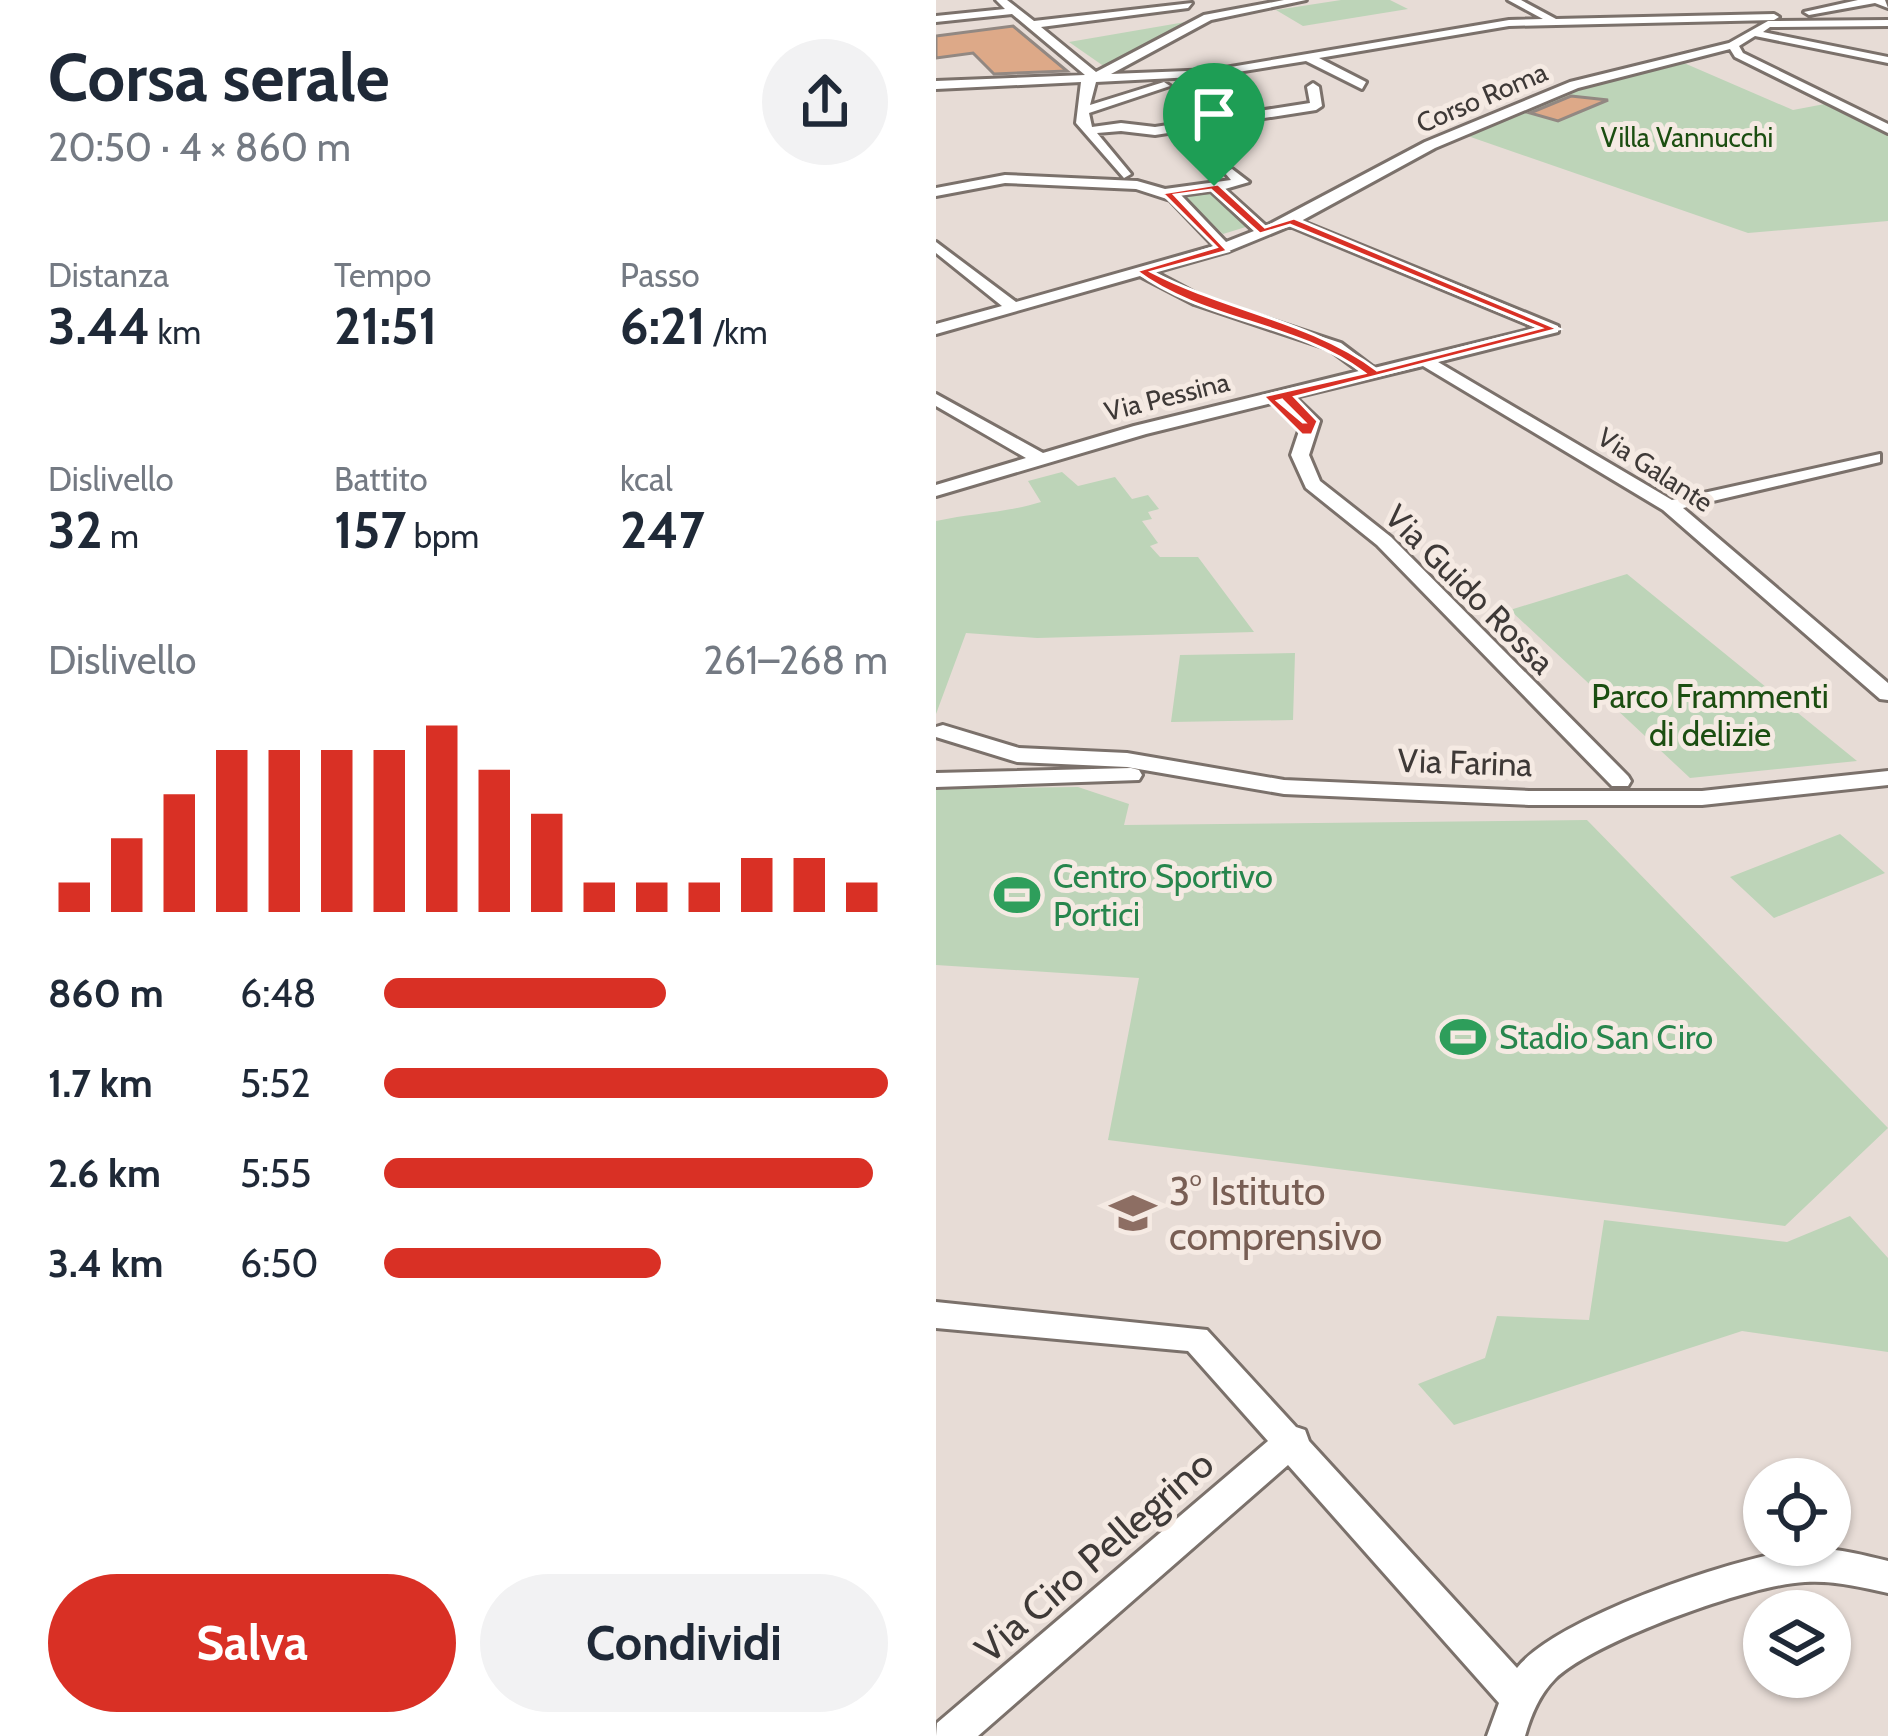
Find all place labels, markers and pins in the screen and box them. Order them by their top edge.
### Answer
pin [1163,63,1265,186]
place label: Centro Sportivo Portici [1053,856,1273,934]
sports icon: Centro Sportivo Portici [992,870,1042,920]
sports icon: Stadio San Ciro [1438,1012,1488,1062]
place label: Stadio San Ciro [1499,1017,1713,1057]
place label: 3° Istituto comprensivo [1169,1167,1382,1260]
school or university icon: 3° Istituto comprensivo [1108,1188,1158,1238]

